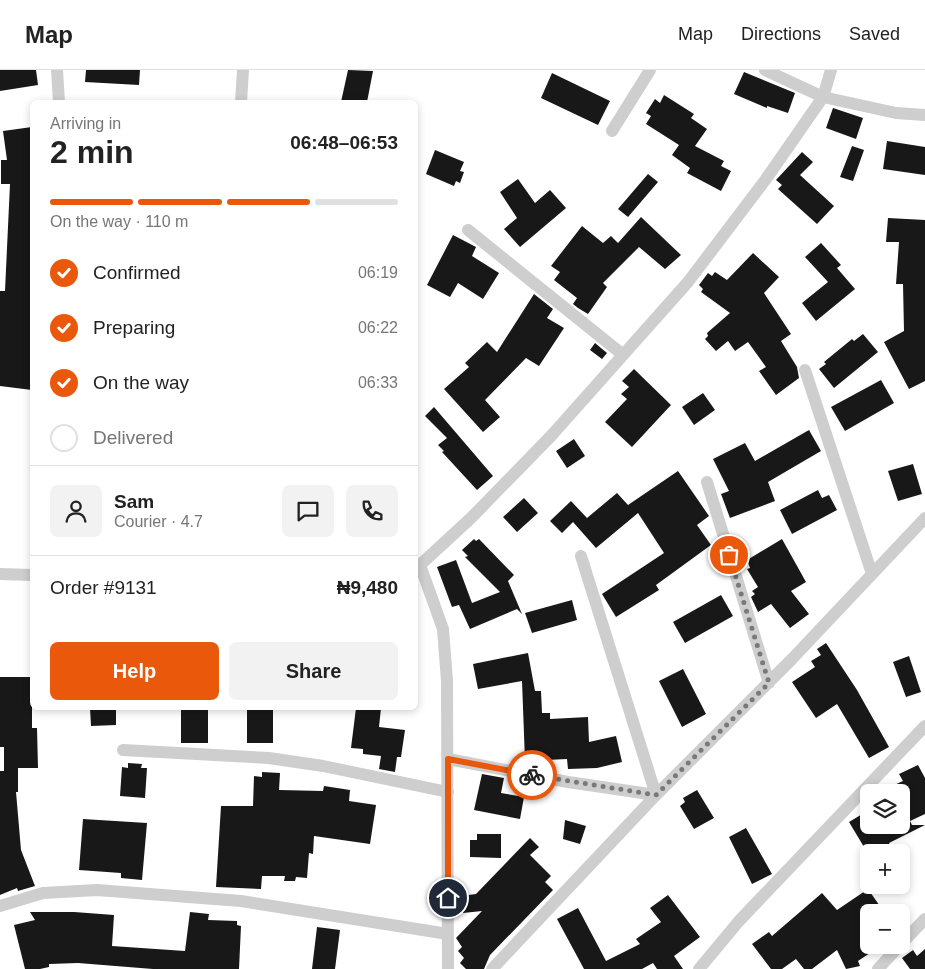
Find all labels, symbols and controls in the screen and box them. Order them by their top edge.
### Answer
text: Map [25,21,73,48]
text: Map [678,24,713,44]
text: Directions [741,24,821,44]
text: Saved [849,24,900,44]
text: Arriving in [50,115,121,132]
text: 06:48–06:53 [290,132,398,153]
text: 2 min [50,134,134,170]
text: On the way · 110 m [50,213,188,230]
icon: check [50,259,78,287]
text: Confirmed [93,262,181,283]
text: 06:19 [358,264,398,281]
icon: check [50,314,78,342]
text: Preparing [93,317,175,338]
text: 06:22 [358,319,398,336]
icon: check [50,369,78,397]
text: On the way [93,372,189,393]
text: 06:33 [358,374,398,391]
text: Delivered [93,427,173,448]
button: person [50,485,102,537]
button: chat [282,485,334,537]
button: phone [346,485,398,537]
text: Sam [114,491,154,512]
text: Courier · 4.7 [114,513,203,530]
pin [708,534,750,576]
icon: bag [715,541,743,569]
text: Order #9131 [50,577,157,598]
text: ₦9,480 [337,577,398,598]
button: Help [50,642,219,700]
button: Share [229,642,398,700]
courier [507,750,557,800]
icon: bike [518,761,546,789]
map controls [860,784,910,954]
button: layers [860,784,910,834]
button: + [860,844,910,894]
pin [427,877,469,919]
icon: home [434,884,462,912]
button: − [860,904,910,954]

